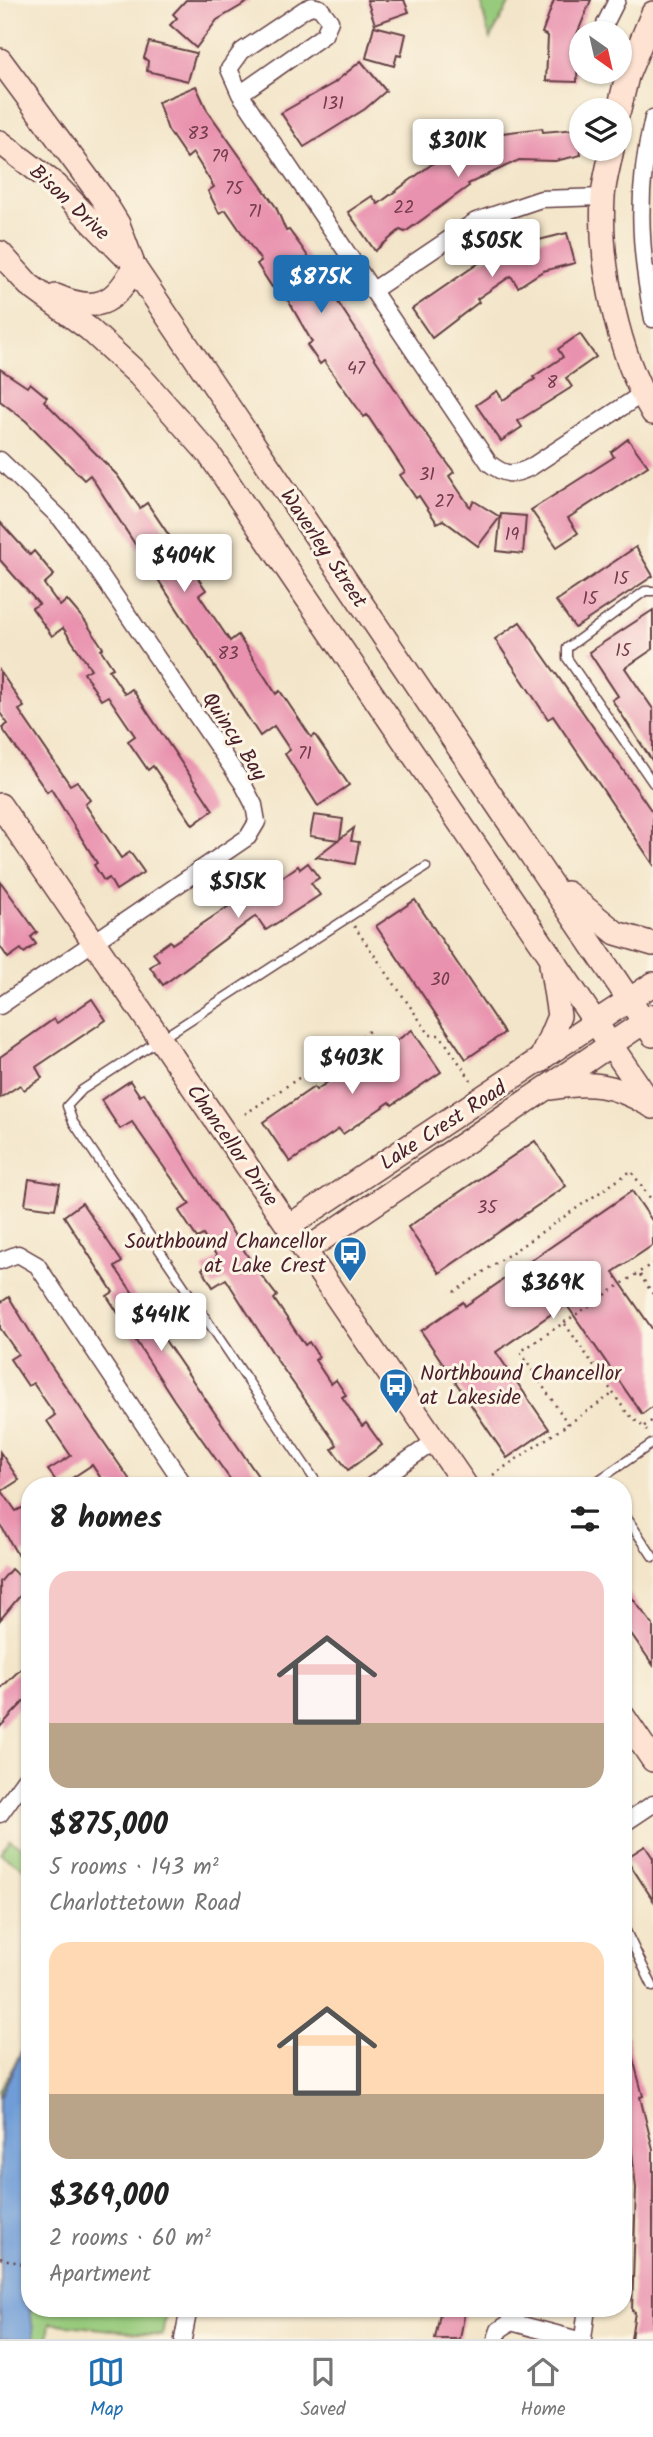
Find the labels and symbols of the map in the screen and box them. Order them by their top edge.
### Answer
north arrow [569,21,632,84]
house number: 131 [322,90,344,119]
house number: 83 [187,120,209,149]
pin: $301K [409,120,507,179]
house number: 79 [211,143,229,172]
street label: Bison Drive [21,157,117,250]
house number: 75 [225,175,244,204]
house number: 22 [394,194,414,223]
house number: 71 [248,198,262,227]
pin: $505K [443,219,541,279]
pin: $875K [272,256,370,315]
house number: 47 [347,355,366,384]
house number: 8 [547,369,558,398]
house number: 31 [419,461,435,490]
street label: Waverley Street [271,483,375,616]
house number: 27 [435,488,454,517]
house number: 19 [505,521,519,550]
pin: $404K [135,534,233,594]
house number: 15 [613,565,630,594]
house number: 15 [582,585,599,614]
house number: 15 [615,637,632,666]
house number: 83 [217,640,239,669]
street label: Quincy Bay [193,686,275,788]
house number: 71 [298,740,312,769]
pin: $515K [189,860,287,920]
house number: 30 [430,966,450,995]
pin: $403K [303,1036,401,1096]
street label: Lake Crest Road [374,1072,514,1180]
street label: Chancellor Drive [177,1078,287,1214]
house number: 35 [477,1194,498,1223]
place label: Southbound Chancellor at Lake Crest [125,1226,327,1283]
bus stop icon: Southbound Chancellor at Lake Crest [331,1234,369,1283]
pin: $369K [504,1262,602,1321]
pin: $441K [112,1294,210,1353]
place label: Northbound Chancellor at Lakeside [420,1358,622,1415]
bus stop icon: Northbound Chancellor at Lakeside [377,1366,415,1415]

